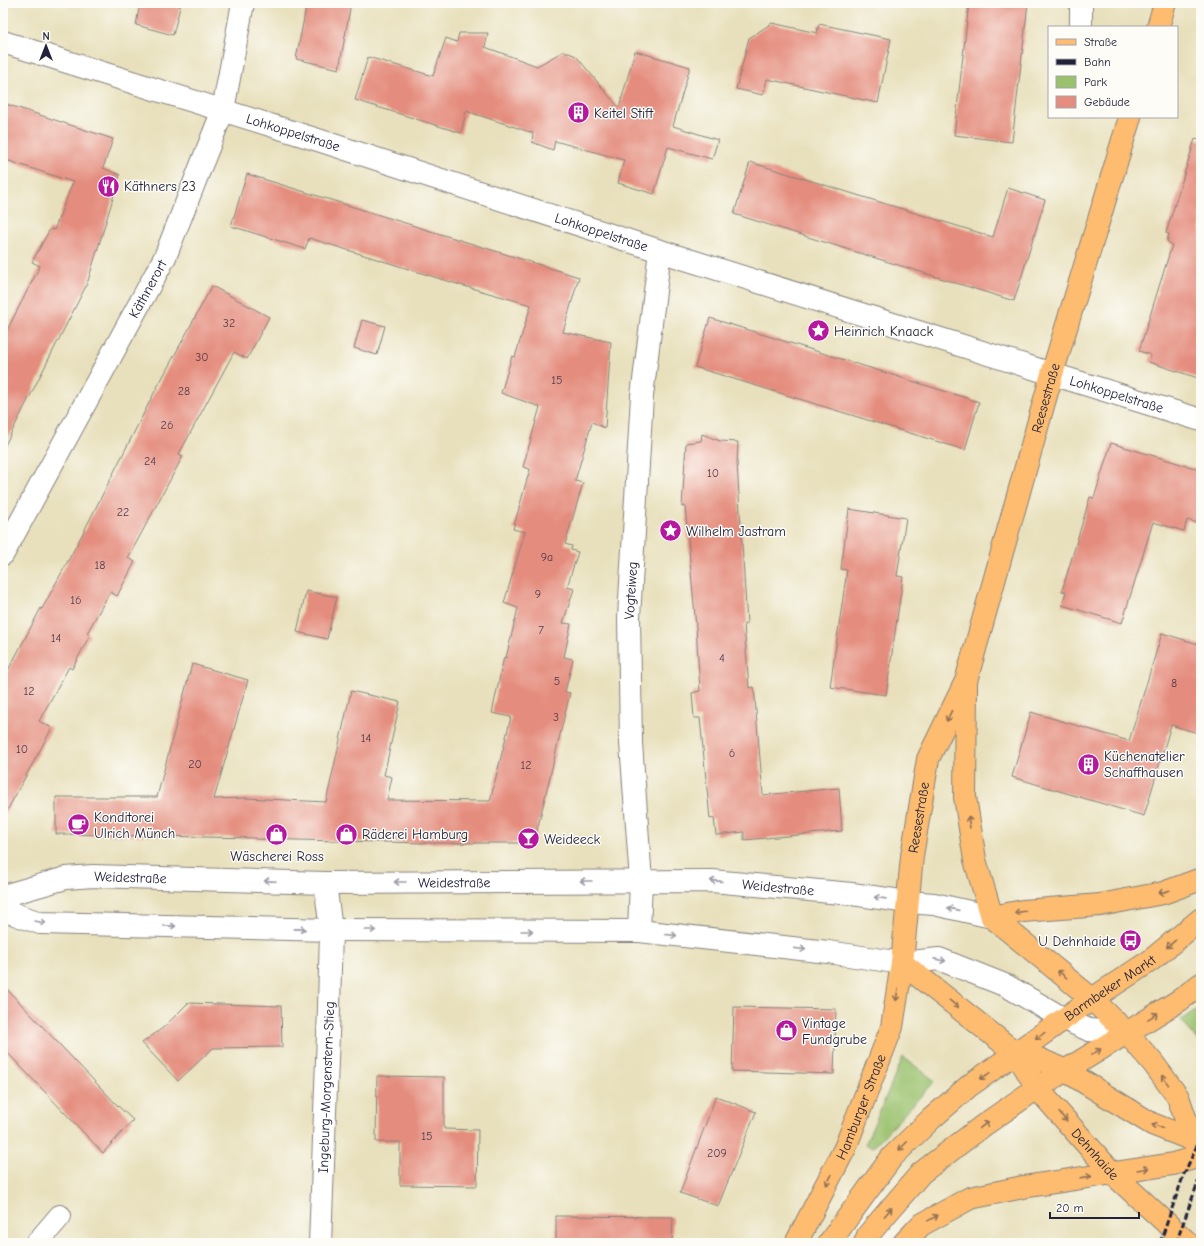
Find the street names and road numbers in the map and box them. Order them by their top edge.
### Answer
street label: Lohkoppelstraße [244,110,342,156]
street label: Lohkoppelstraße [552,209,650,256]
street label: Käthnerort [125,256,171,321]
street label: Reesestraße [1028,361,1064,435]
street label: Lohkoppelstraße [1068,372,1166,417]
street label: Vogteiweg [621,561,641,620]
street label: Reesestraße [905,781,933,854]
street label: Weidestraße [94,868,167,887]
street label: Weidestraße [418,874,491,892]
street label: Weidestraße [741,876,815,899]
street label: Barmbeker Markt [1061,951,1160,1025]
street label: Ingeburg-Morgenstern-Stieg [315,1001,338,1173]
street label: Hamburger Straße [832,1052,890,1163]
street label: Dehnhaide [1067,1125,1122,1184]

